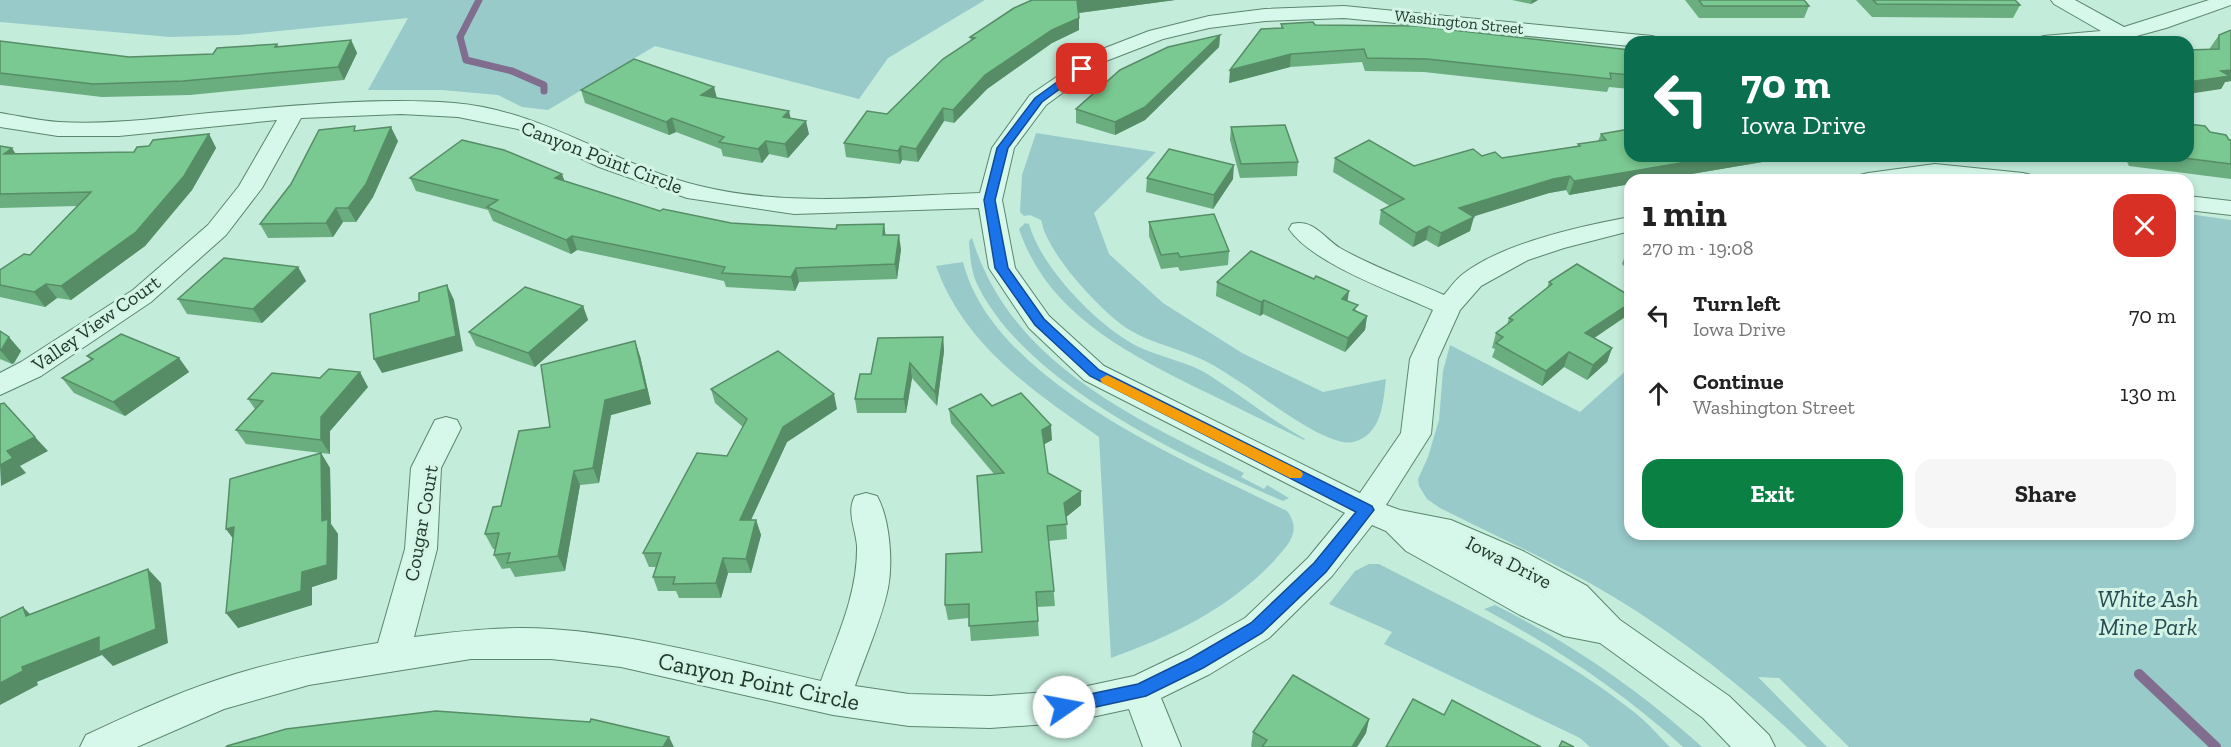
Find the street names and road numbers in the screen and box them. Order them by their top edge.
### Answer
street label: Washington Street [1394,6,1524,38]
street label: Canyon Point Circle [518,115,686,199]
street label: Valley View Court [26,269,165,377]
street label: Cougar Court [399,462,443,583]
street label: Iowa Drive [1462,530,1556,594]
street label: Canyon Point Circle [656,645,862,717]

